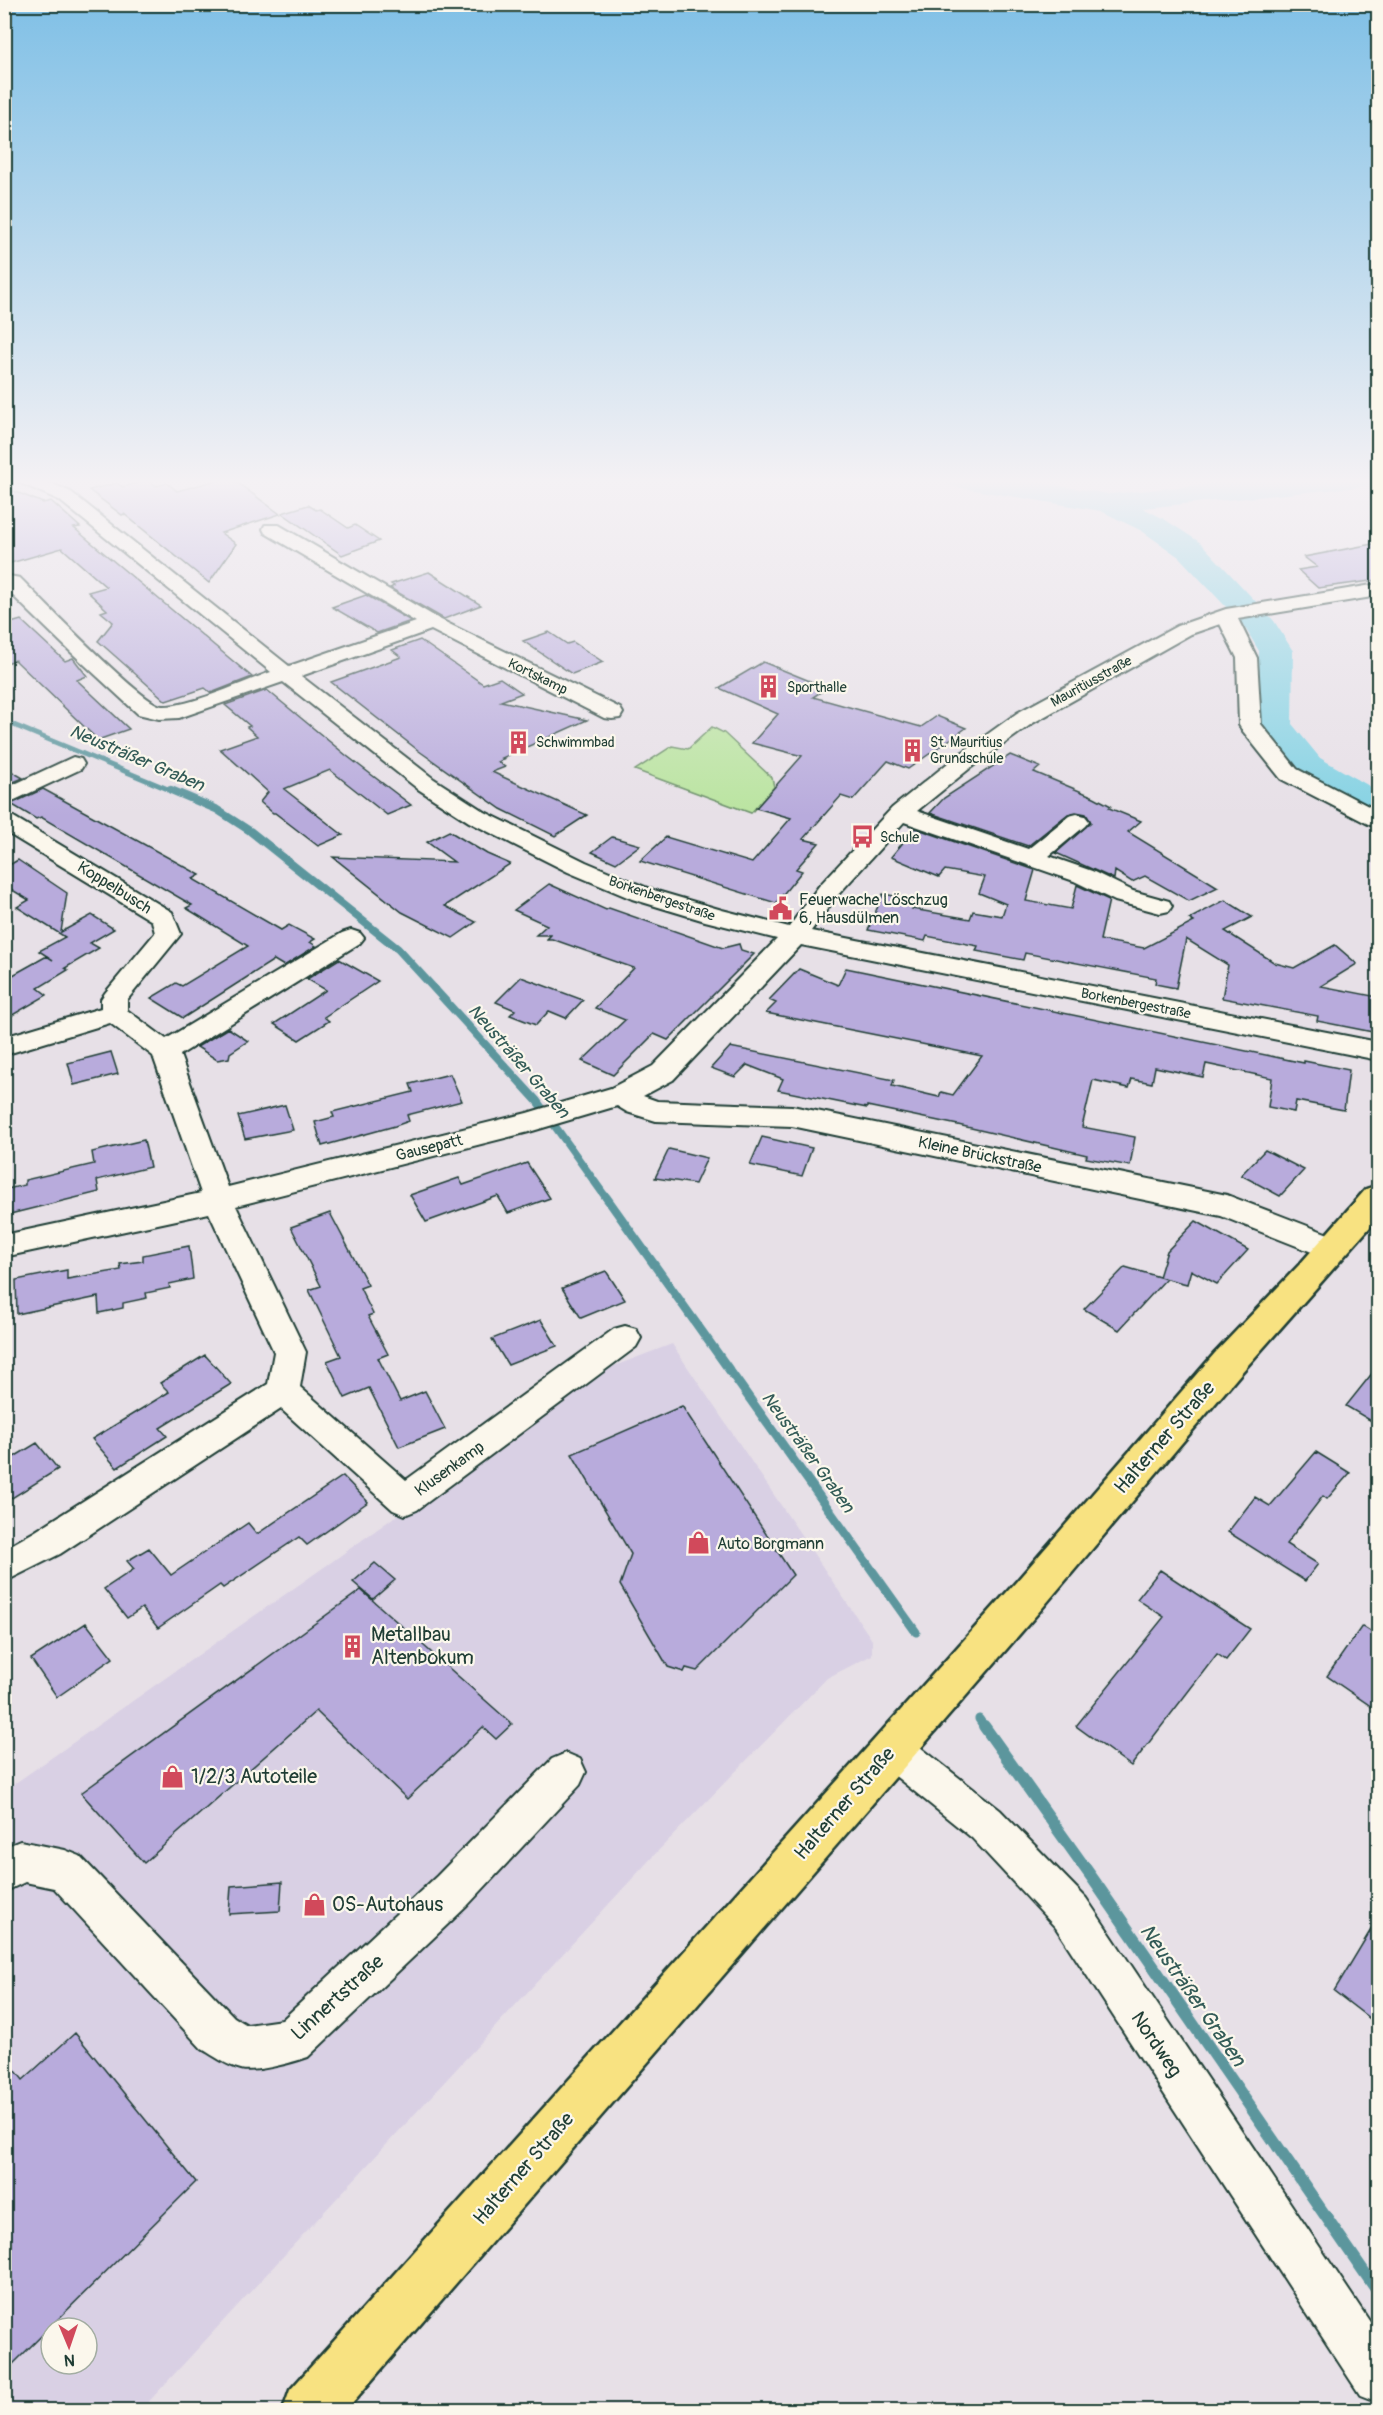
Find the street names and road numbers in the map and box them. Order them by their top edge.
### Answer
street label: Mauritiusstraße [1048,652,1135,711]
street label: Kortskamp [505,655,571,698]
street label: Koppelbusch [74,857,155,919]
street label: Borkenbergestraße [606,872,717,925]
street label: Borkenbergestraße [1080,985,1192,1022]
street label: Gausepatt [394,1130,465,1166]
street label: Kleine Brückstraße [916,1132,1043,1178]
street label: Halterner Straße [1109,1376,1220,1499]
street label: Klusenkamp [411,1437,488,1501]
street label: Halterner Straße [789,1742,900,1865]
street label: Linnertstraße [286,1949,389,2046]
street label: Nordweg [1125,2007,1188,2082]
street label: Halterner Straße [468,2107,579,2230]

